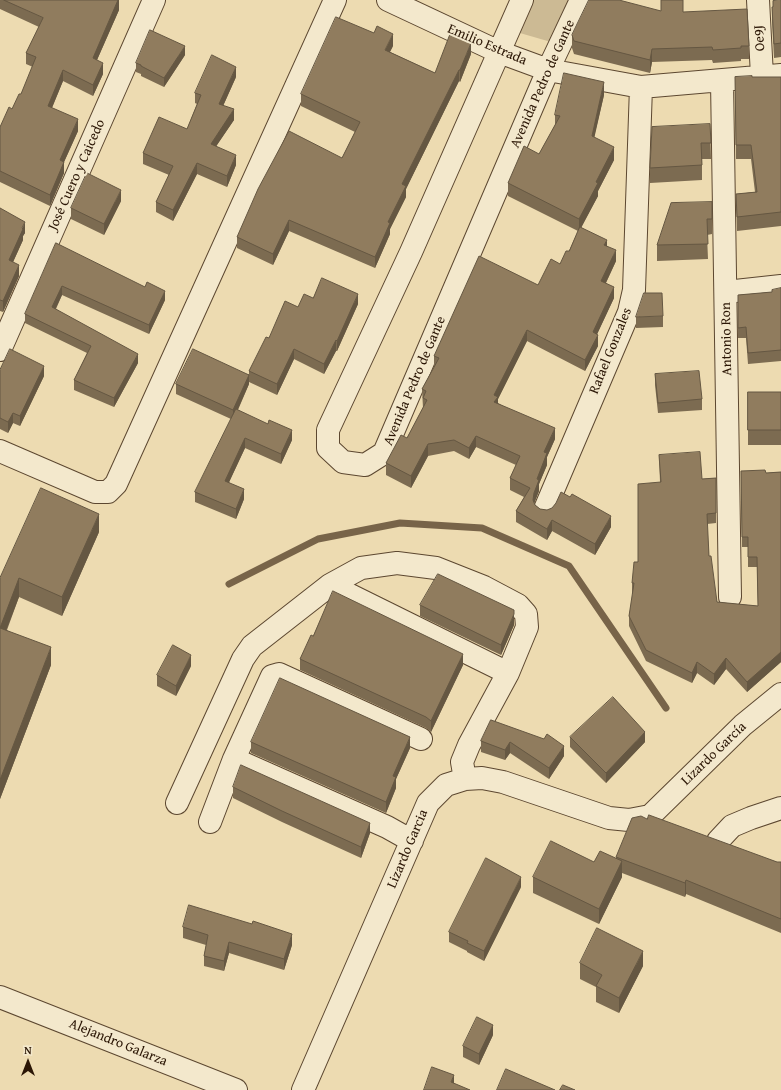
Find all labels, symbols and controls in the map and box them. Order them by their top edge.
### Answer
street label: Avenida Pedro de Gante [507,17,579,151]
street label: Emilio Estrada [445,21,529,69]
street label: Oe9J [751,24,769,52]
street label: José Cuero y Caicedo [45,117,109,233]
street label: Antonio Ron [718,302,736,376]
street label: Rafael Gonzales [586,305,636,397]
street label: Avenida Pedro de Gante [380,314,450,448]
street label: Lizardo García [678,719,750,789]
street label: Lizardo Garcia [384,807,432,891]
street label: Alejandro Galarza [66,1016,170,1070]
north arrow [8,1042,48,1082]
text: N [24,1042,32,1058]

